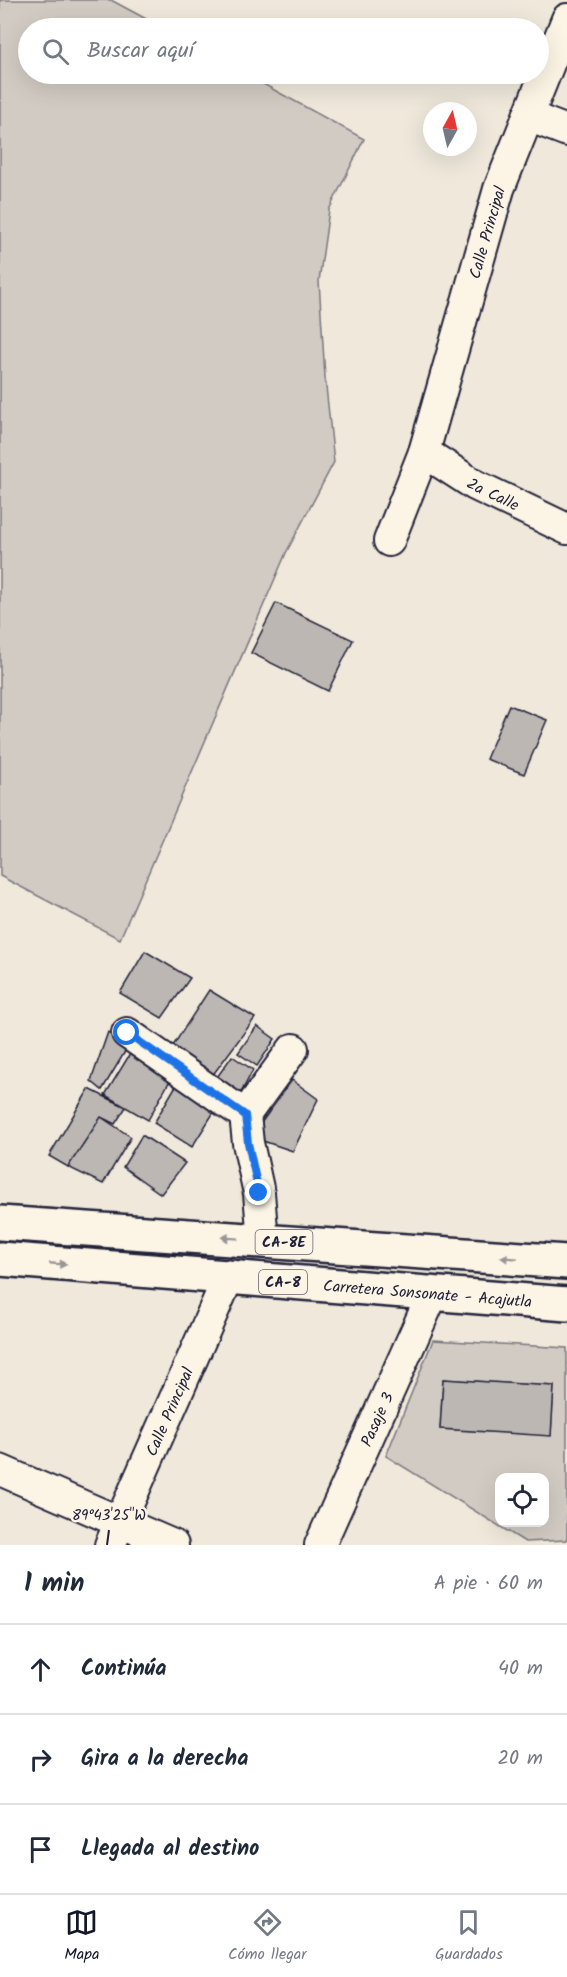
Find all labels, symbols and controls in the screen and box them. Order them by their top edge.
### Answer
search box [18,18,549,84]
text: Buscar aquí [87,34,194,69]
icon: search [39,35,72,68]
north arrow [423,102,477,156]
street label: Calle Principal [463,183,513,282]
street label: 2a Calle [461,472,523,518]
route start [113,1019,139,1045]
route end [245,1179,271,1205]
road number: CA-8E [256,1230,312,1254]
one-way arrow [221,1234,240,1243]
one-way arrow [499,1253,518,1262]
one-way arrow [49,1259,68,1269]
road number: CA-8 [259,1270,307,1294]
street label: Carretera Sonsonate - Acajutla [322,1274,533,1315]
street label: Calle Principal [140,1364,201,1461]
street label: Pasaje 3 [355,1388,401,1451]
map controls [495,1473,549,1527]
button: locate [495,1473,549,1527]
text: 89°43'25"W [72,1504,146,1528]
text: 1 min [24,1563,84,1605]
text: A pie · 60 m [434,1568,543,1600]
text: Continúa [81,1652,166,1687]
icon: ahead [24,1653,57,1686]
text: 40 m [498,1653,543,1685]
text: Gira a la derecha [81,1742,248,1777]
icon: right [24,1743,57,1776]
text: 20 m [497,1743,543,1775]
text: Llegada al destino [81,1832,259,1867]
icon: arrive [24,1833,57,1866]
tab: Mapa [64,1906,99,1967]
tab: Cómo llegar [228,1906,307,1967]
tab: Guardados [435,1906,503,1967]

